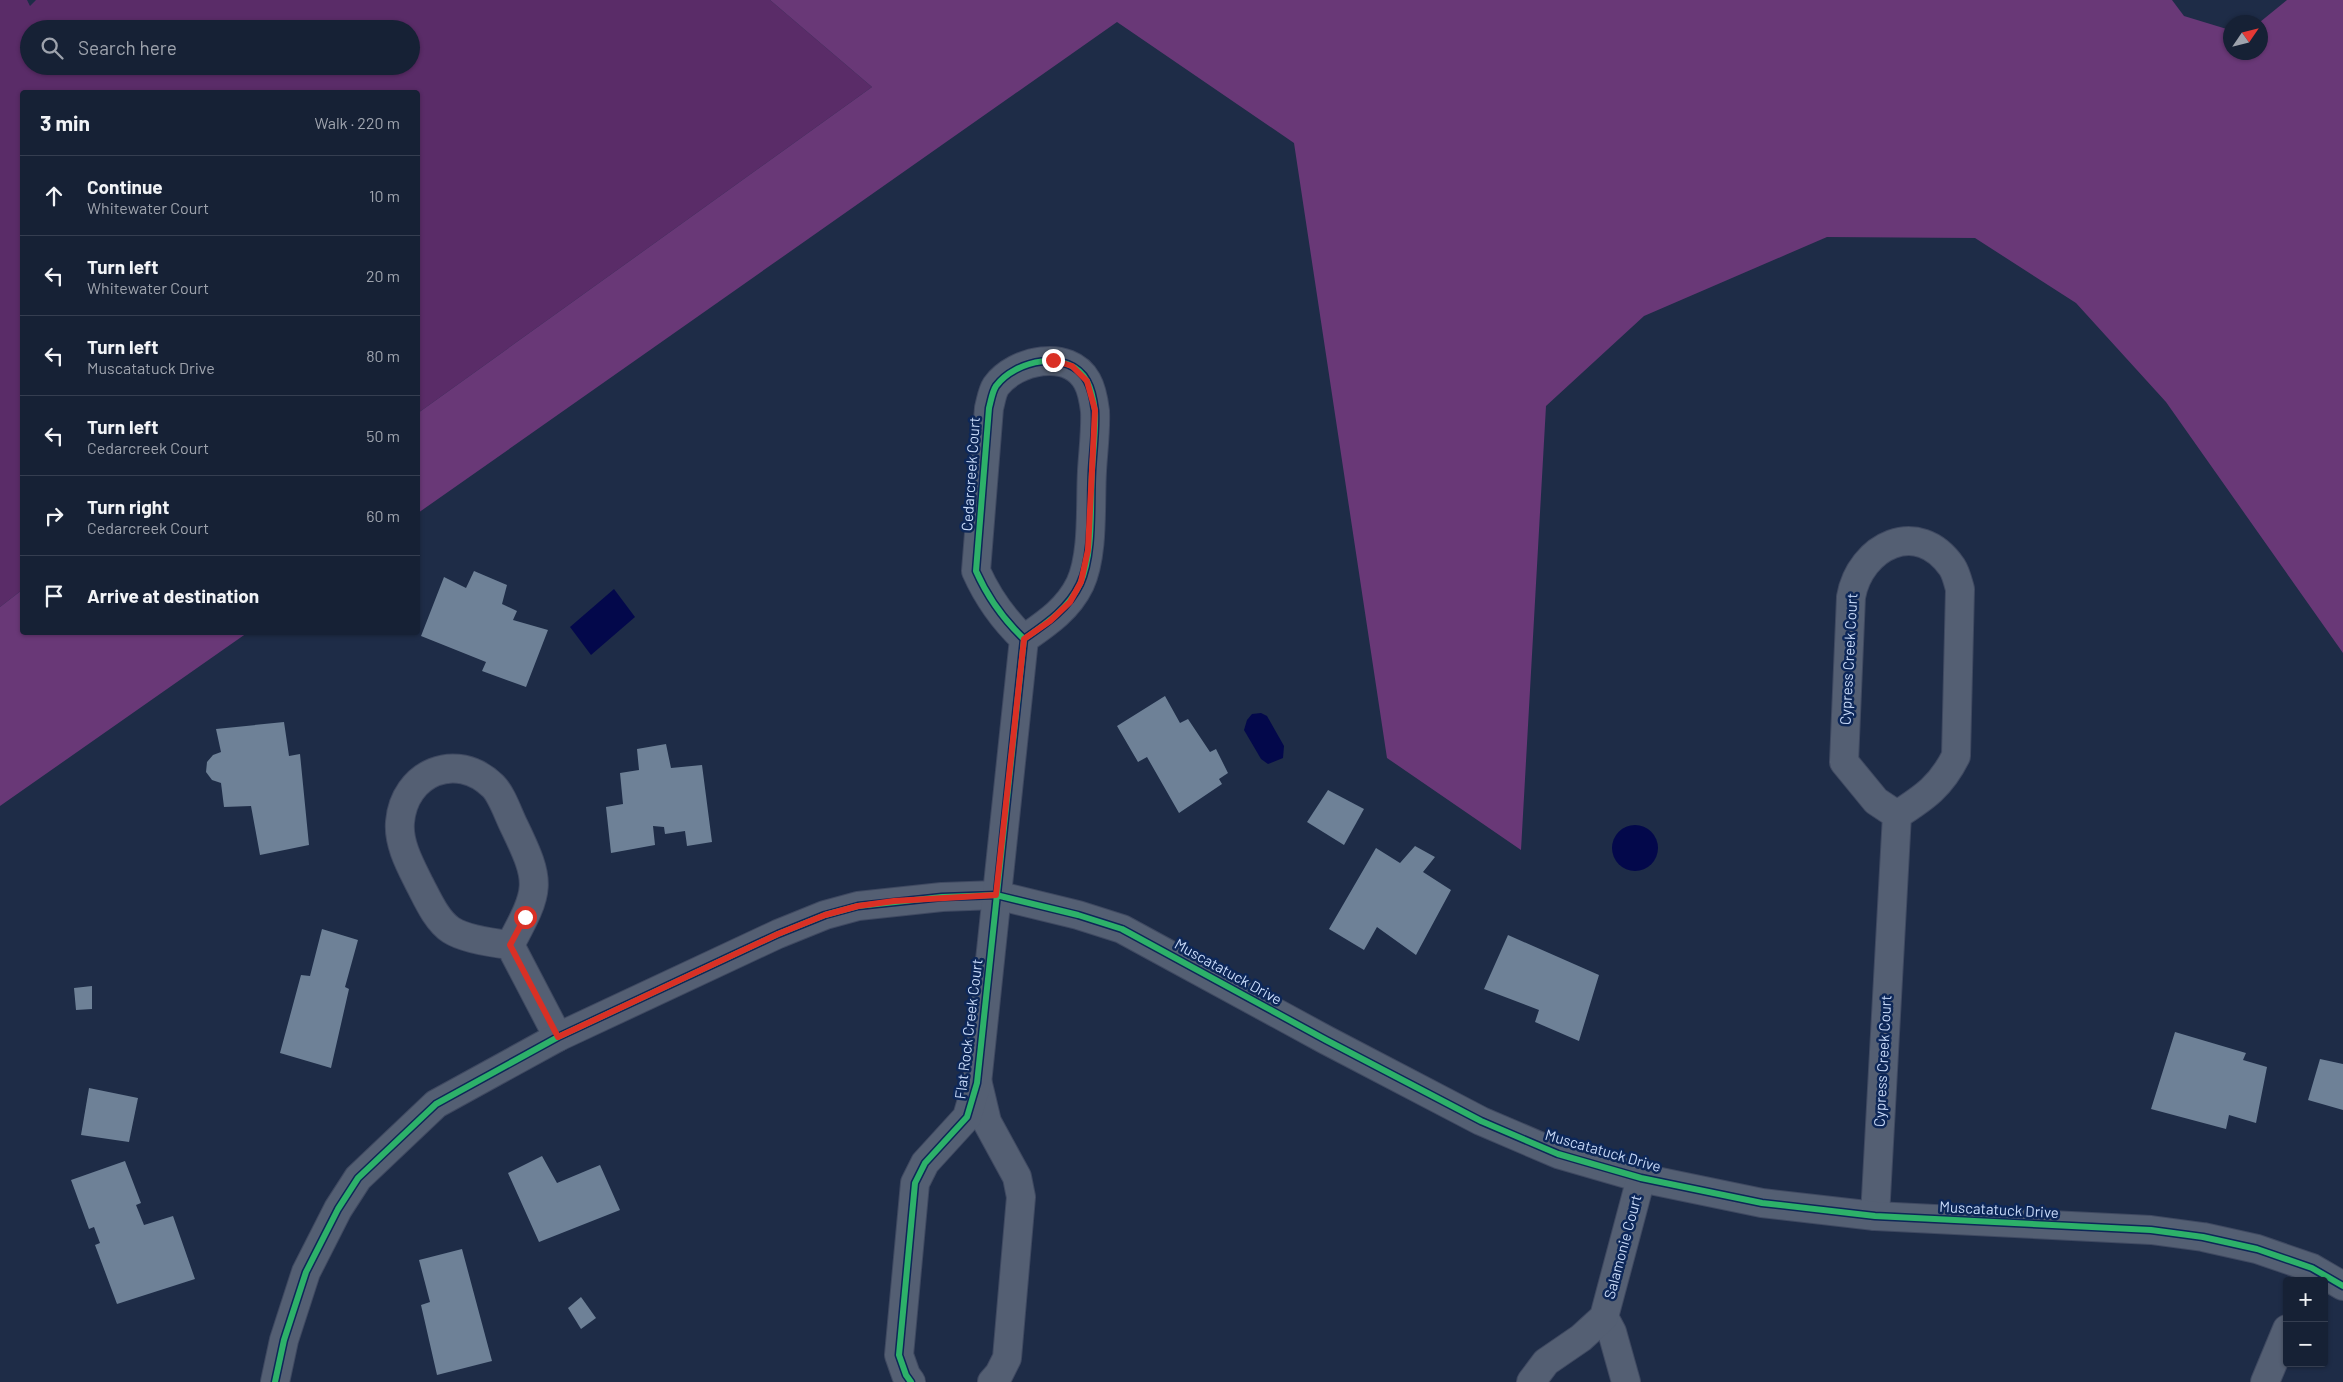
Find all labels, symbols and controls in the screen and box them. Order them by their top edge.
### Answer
north arrow [2223,15,2268,60]
search box [20,20,420,75]
icon: search [38,34,66,62]
text: Search here [78,36,177,59]
text: 3 min [40,110,90,135]
text: Walk · 220 m [314,113,400,132]
text: Continue [87,175,163,198]
icon: ahead [40,182,68,210]
text: 10 m [369,186,400,205]
text: Whitewater Court [87,198,209,217]
text: Turn left [87,255,158,278]
icon: left [40,262,68,290]
text: 20 m [366,266,400,285]
text: Whitewater Court [87,278,209,297]
text: Turn left [87,335,158,358]
icon: left [40,342,68,370]
text: 80 m [366,346,400,365]
route end [1042,349,1065,372]
text: Muscatatuck Drive [87,358,215,377]
text: Turn left [87,415,158,438]
street label: Cedarcreek Court [957,416,983,532]
icon: left [40,422,68,450]
text: 50 m [366,426,400,445]
text: Cedarcreek Court [87,438,209,457]
text: Turn right [87,495,169,518]
icon: right [40,502,68,530]
text: 60 m [366,506,400,525]
text: Cedarcreek Court [87,518,209,537]
icon: arrive [40,582,68,610]
text: Arrive at destination [87,584,259,607]
street label: Cypress Creek Court [1836,592,1860,725]
route start [514,906,537,929]
street label: Muscatatuck Drive [1172,934,1285,1008]
street label: Flat Rock Creek Court [950,958,986,1100]
street label: Cypress Creek Court [1870,994,1894,1127]
street label: Muscatatuck Drive [1543,1125,1663,1175]
street label: Salamonie Court [1599,1193,1645,1301]
street label: Muscatatuck Drive [1939,1197,2059,1221]
map controls [2283,1277,2328,1367]
button: + [2283,1277,2328,1322]
button: − [2283,1322,2328,1367]

